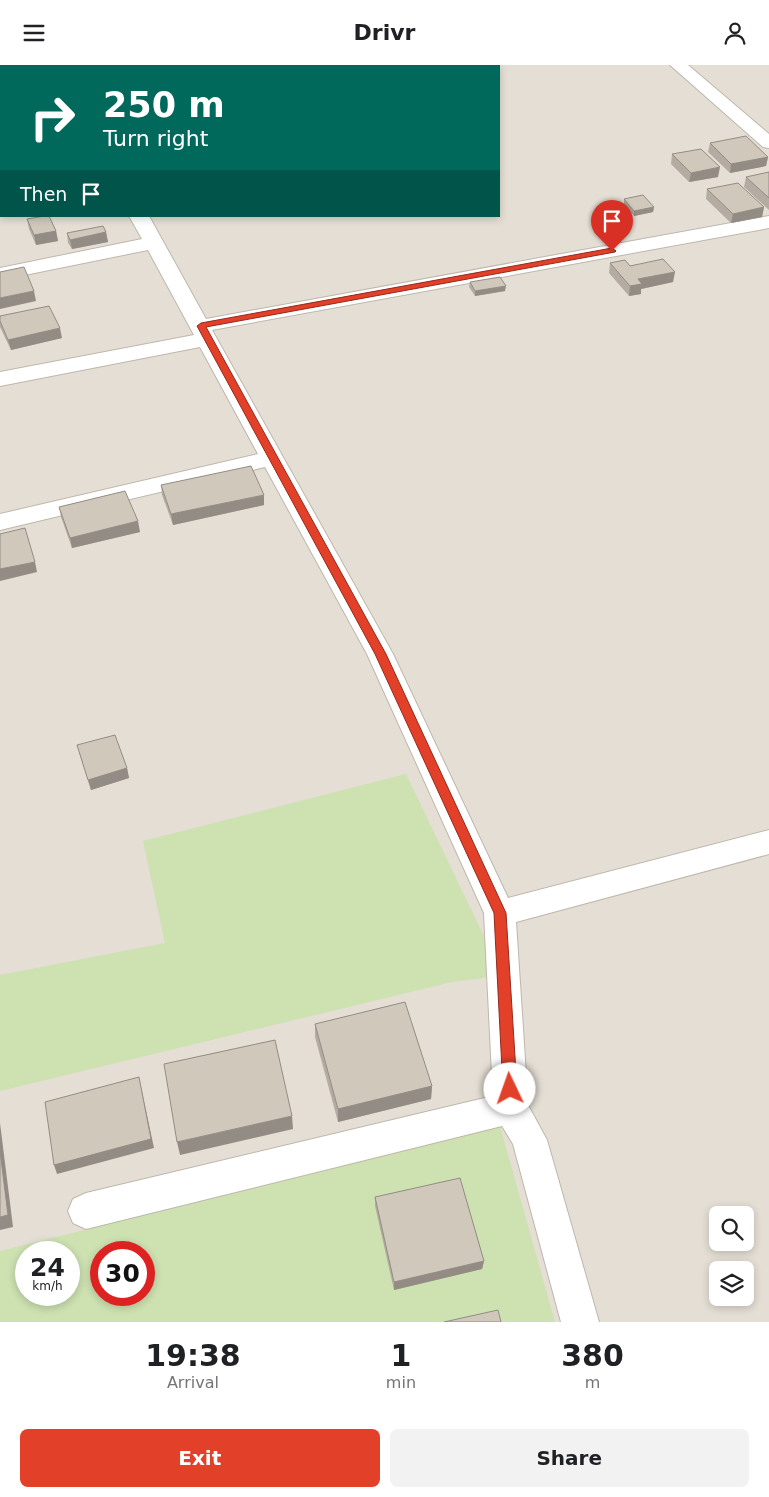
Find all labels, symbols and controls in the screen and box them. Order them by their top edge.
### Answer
icon: menu [20,19,48,47]
icon: person [721,19,749,47]
text: Drivr [354,20,415,45]
icon: right [20,85,85,150]
text: 250 m [103,85,225,125]
text: Turn right [103,126,208,151]
icon: arrive [77,180,105,208]
text: Then [20,183,67,205]
pin [591,200,633,251]
icon: arrive [598,207,626,235]
position arrow [483,1062,535,1114]
map controls [709,1206,754,1306]
button: search [709,1206,754,1251]
speed limit sign: 30 [90,1241,155,1306]
text: 24 [30,1253,65,1282]
button: layers [709,1261,754,1306]
text: km/h [32,1279,63,1293]
text: 19:38 [145,1338,241,1373]
text: 1 [390,1338,411,1373]
text: 380 [561,1338,624,1373]
text: Arrival [167,1373,219,1392]
text: min [386,1373,416,1392]
text: m [585,1373,600,1392]
button: Exit [20,1429,380,1487]
button: Share [390,1429,749,1487]

